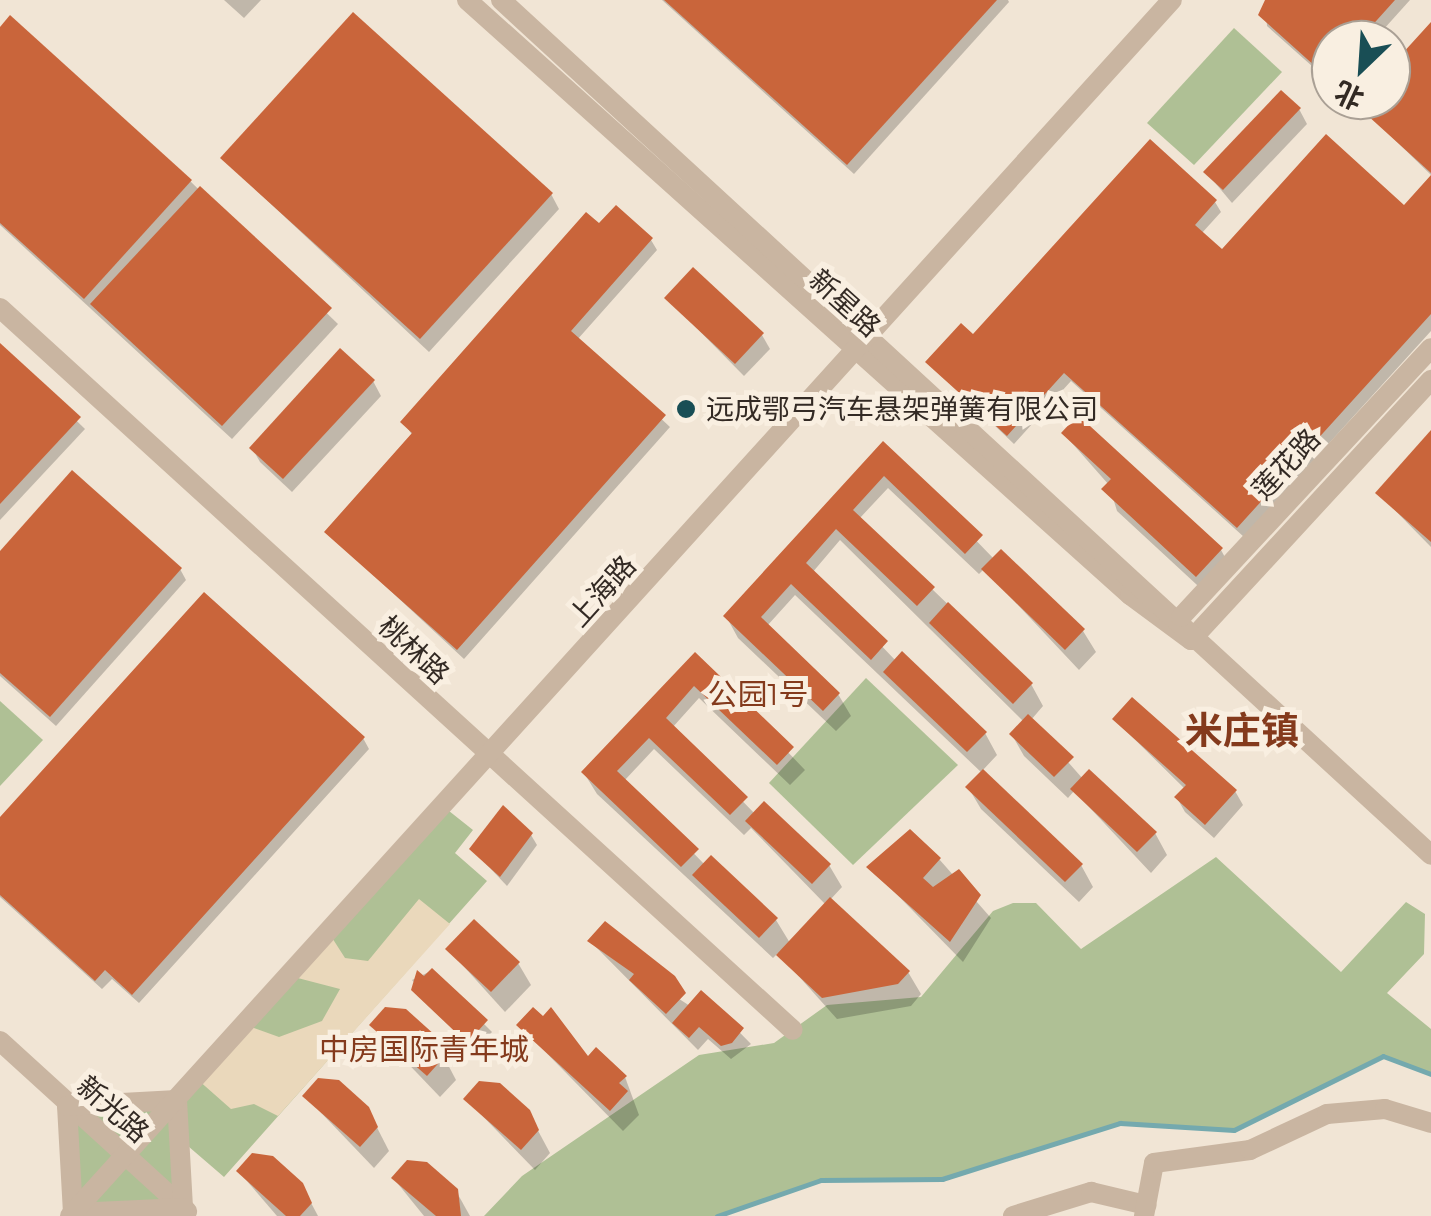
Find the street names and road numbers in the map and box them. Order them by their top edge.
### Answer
street label: 新星路 [803,262,887,344]
street label: 莲花路 [1245,422,1327,506]
street label: 上海路 [561,549,643,633]
street label: 桃林路 [372,609,456,691]
street label: 新光路 [70,1069,156,1149]

